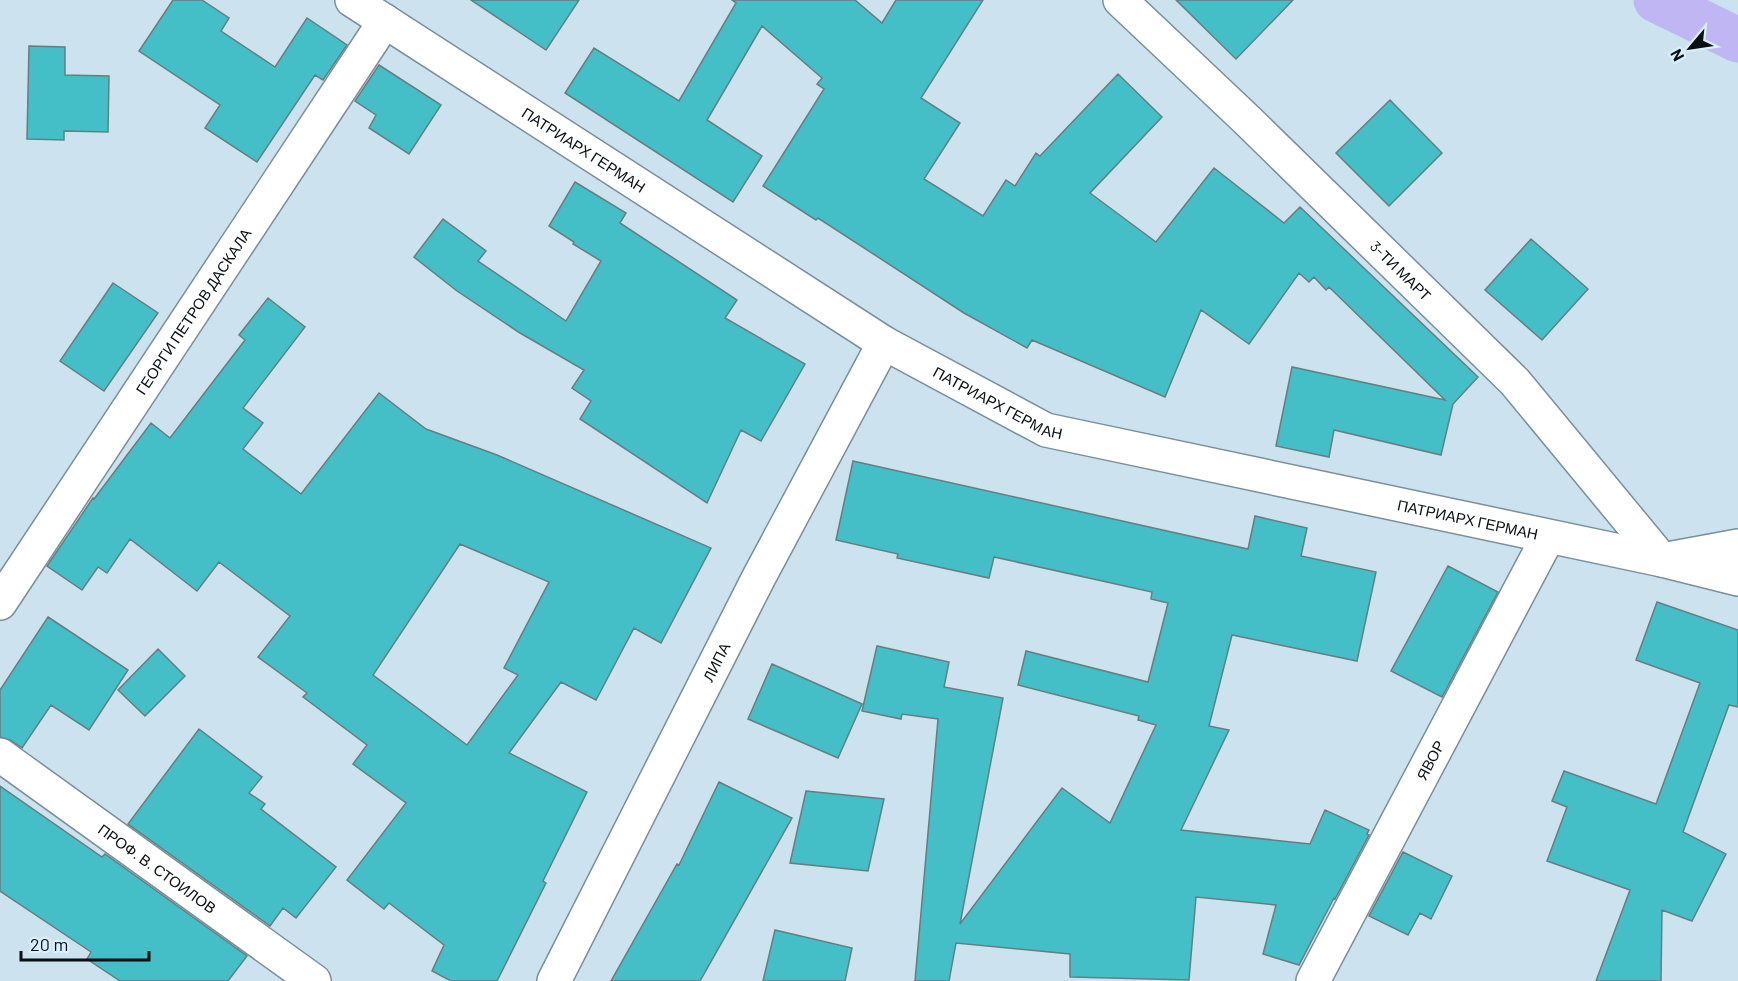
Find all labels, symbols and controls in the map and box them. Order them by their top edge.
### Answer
north arrow [1660,18,1720,78]
text: N [1666,46,1687,65]
street label: ПАТРИАРХ ГЕРМАН [519,103,649,196]
street label: ГЕОРГИ ПЕТРОВ ДАСКАЛА [132,224,255,398]
street label: 3-ТИ МАРТ [1367,237,1435,304]
street label: ПАТРИАРХ ГЕРМАН [930,362,1064,442]
street label: ПАТРИАРХ ГЕРМАН [1396,495,1540,543]
street label: ЛИПА [699,639,733,684]
street label: ЯВОР [1412,737,1448,783]
street label: ПРОФ. В. СТОИЛОВ [95,820,220,917]
scale bar [21,924,148,962]
text: 20 m [30,933,68,955]

